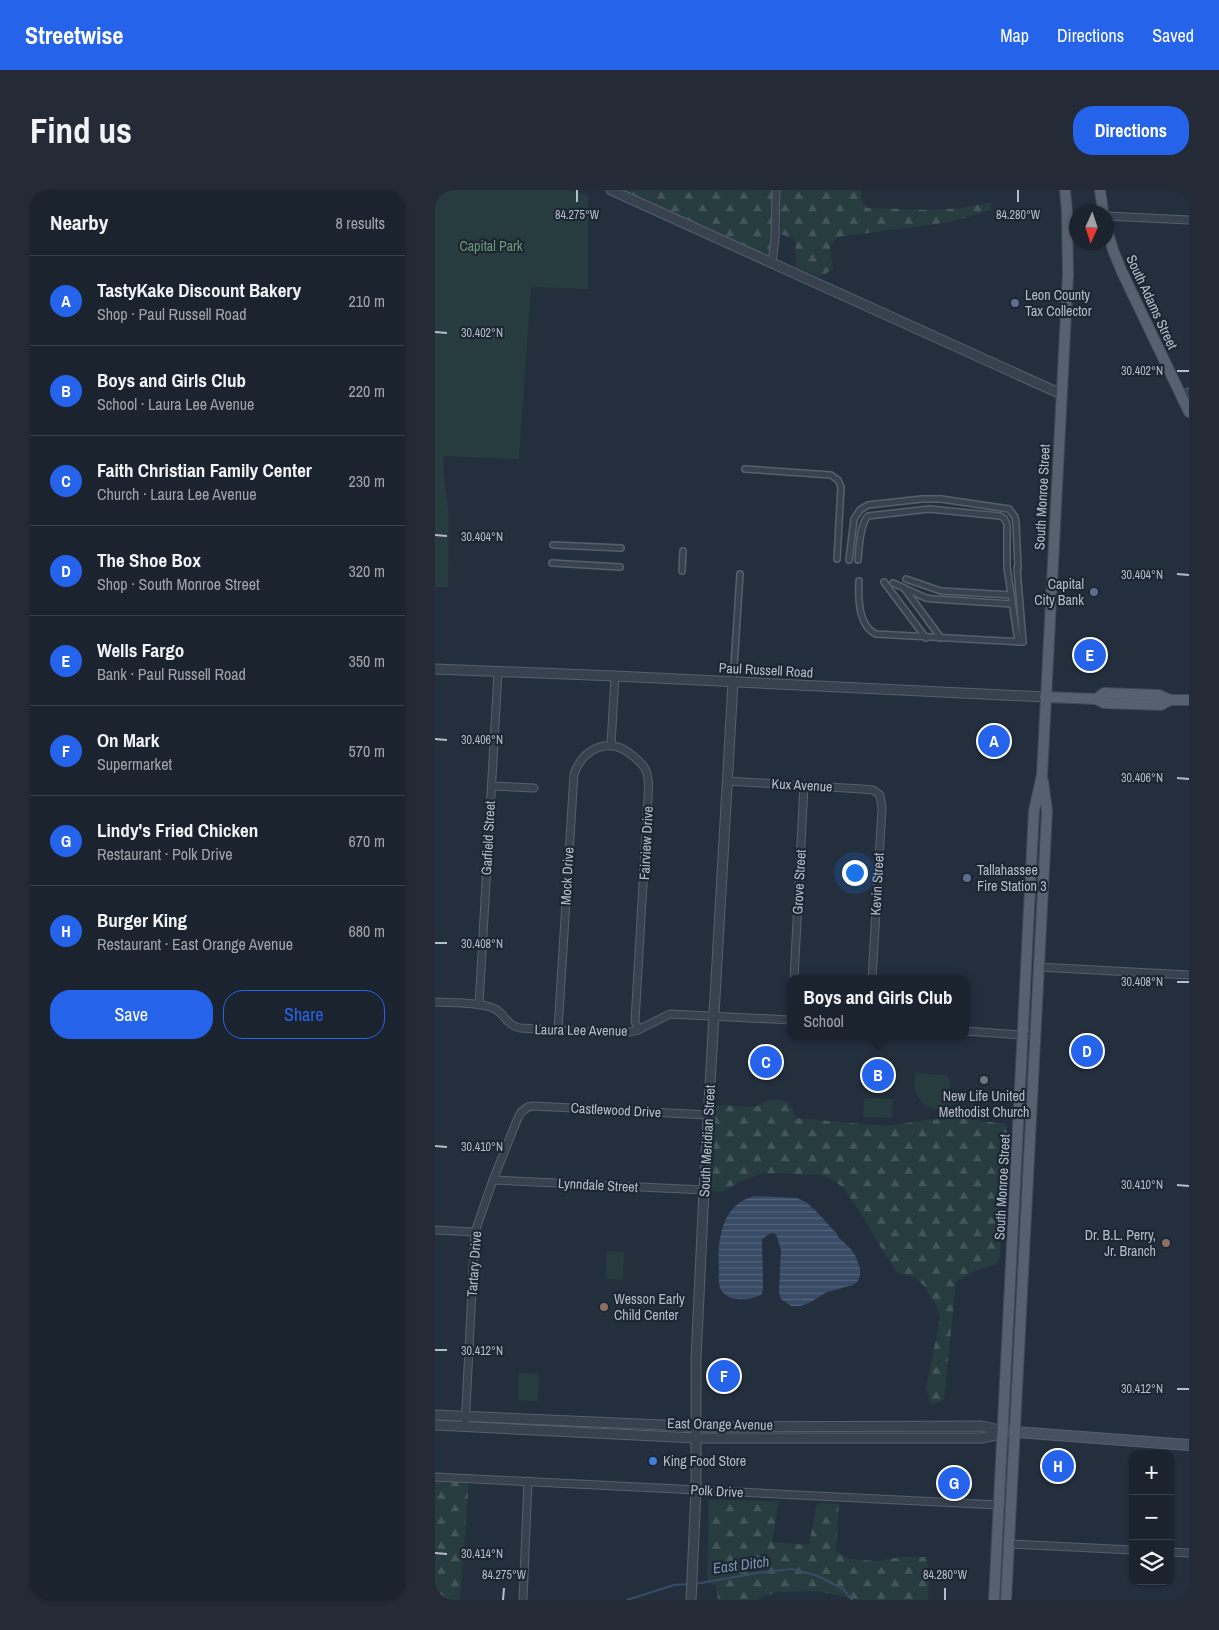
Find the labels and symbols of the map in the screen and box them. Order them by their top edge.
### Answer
north arrow [1069,205,1114,250]
text: 84.275°W [555,207,600,223]
text: 84.280°W [996,207,1041,223]
park label: Capital Park [459,237,523,255]
street label: South Adams Street [1122,252,1182,352]
place label: Leon County Tax Collector [1025,286,1092,320]
marker: Leon County Tax Collector [1009,297,1021,309]
text: 30.402°N [461,325,503,341]
text: 30.402°N [1121,363,1163,379]
street label: South Monroe Street [1030,444,1054,550]
text: 30.404°N [461,529,503,545]
text: 30.404°N [1121,567,1163,583]
place label: Capital City Bank [1034,575,1084,609]
marker: Capital City Bank [1088,586,1100,598]
pin: E [1074,636,1106,674]
street label: Paul Russell Road [718,659,814,681]
pin: A [978,722,1010,760]
text: 30.406°N [461,732,503,748]
text: 30.406°N [1121,770,1163,786]
street label: Kux Avenue [771,774,833,796]
street label: Garfield Street [477,800,499,876]
street label: Fairview Drive [635,806,657,880]
street label: Mock Drive [556,847,578,905]
street label: Grove Street [788,849,810,915]
street label: Kevin Street [866,852,888,916]
your location [842,860,868,886]
place label: Tallahassee Fire Station 3 [977,861,1047,895]
marker: Tallahassee Fire Station 3 [961,872,973,884]
text: 30.408°N [461,936,503,952]
text: 30.408°N [1121,974,1163,990]
street label: Laura Lee Avenue [534,1020,628,1040]
pin: D [1071,1032,1103,1070]
pin: C [750,1043,782,1081]
pin: B [862,1056,894,1094]
marker: New Life United Methodist Church [978,1074,990,1086]
street label: South Meridian Street [695,1084,719,1198]
place label: New Life United Methodist Church [939,1087,1029,1121]
street label: Castlewood Drive [570,1099,662,1121]
street label: South Monroe Street [990,1134,1014,1240]
text: 30.410°N [461,1139,503,1155]
street label: Lynndale Street [558,1174,638,1196]
text: 30.410°N [1121,1177,1163,1193]
place label: Dr. B.L. Perry, Jr. Branch [1085,1226,1156,1260]
street label: Tartary Drive [463,1230,485,1298]
marker: Dr. B.L. Perry, Jr. Branch [1160,1237,1172,1249]
place label: Wesson Early Child Center [614,1290,685,1324]
marker: Wesson Early Child Center [598,1301,610,1313]
text: 30.412°N [461,1343,503,1359]
pin: F [708,1357,740,1395]
text: 30.412°N [1121,1381,1163,1397]
street label: East Orange Avenue [667,1414,773,1434]
pin: H [1042,1447,1074,1485]
place label: King Food Store [663,1452,746,1470]
marker: King Food Store [647,1455,659,1467]
pin: G [938,1464,970,1502]
street label: Polk Drive [690,1481,744,1501]
text: 30.414°N [461,1546,503,1562]
water label: East Ditch [711,1551,771,1578]
text: 84.275°W [482,1567,527,1583]
text: 84.280°W [923,1567,968,1583]

